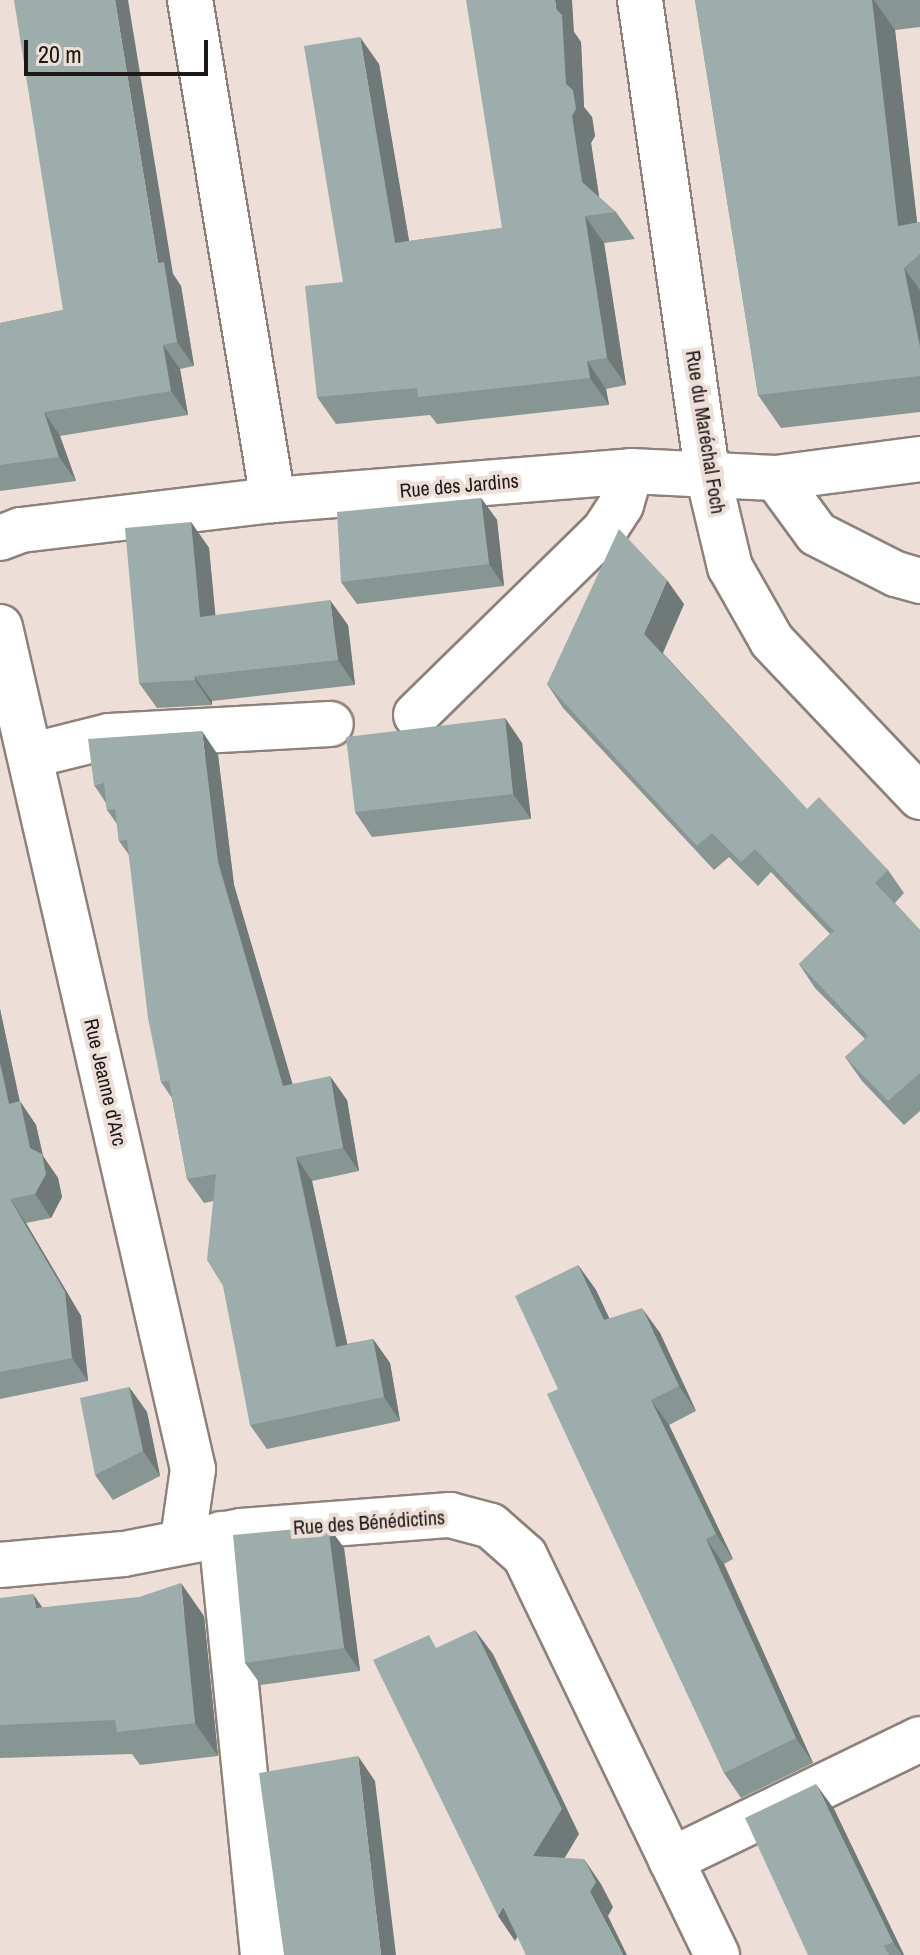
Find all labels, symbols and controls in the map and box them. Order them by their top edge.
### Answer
scale bar [28,24,212,74]
text: 20 m [38,38,82,70]
street label: Rue du Maréchal Foch [681,349,731,515]
street label: Rue des Jardins [398,468,520,502]
street label: Rue Jeanne d'Arc [80,1016,132,1148]
street label: Rue des Bénédictins [292,1505,446,1539]

